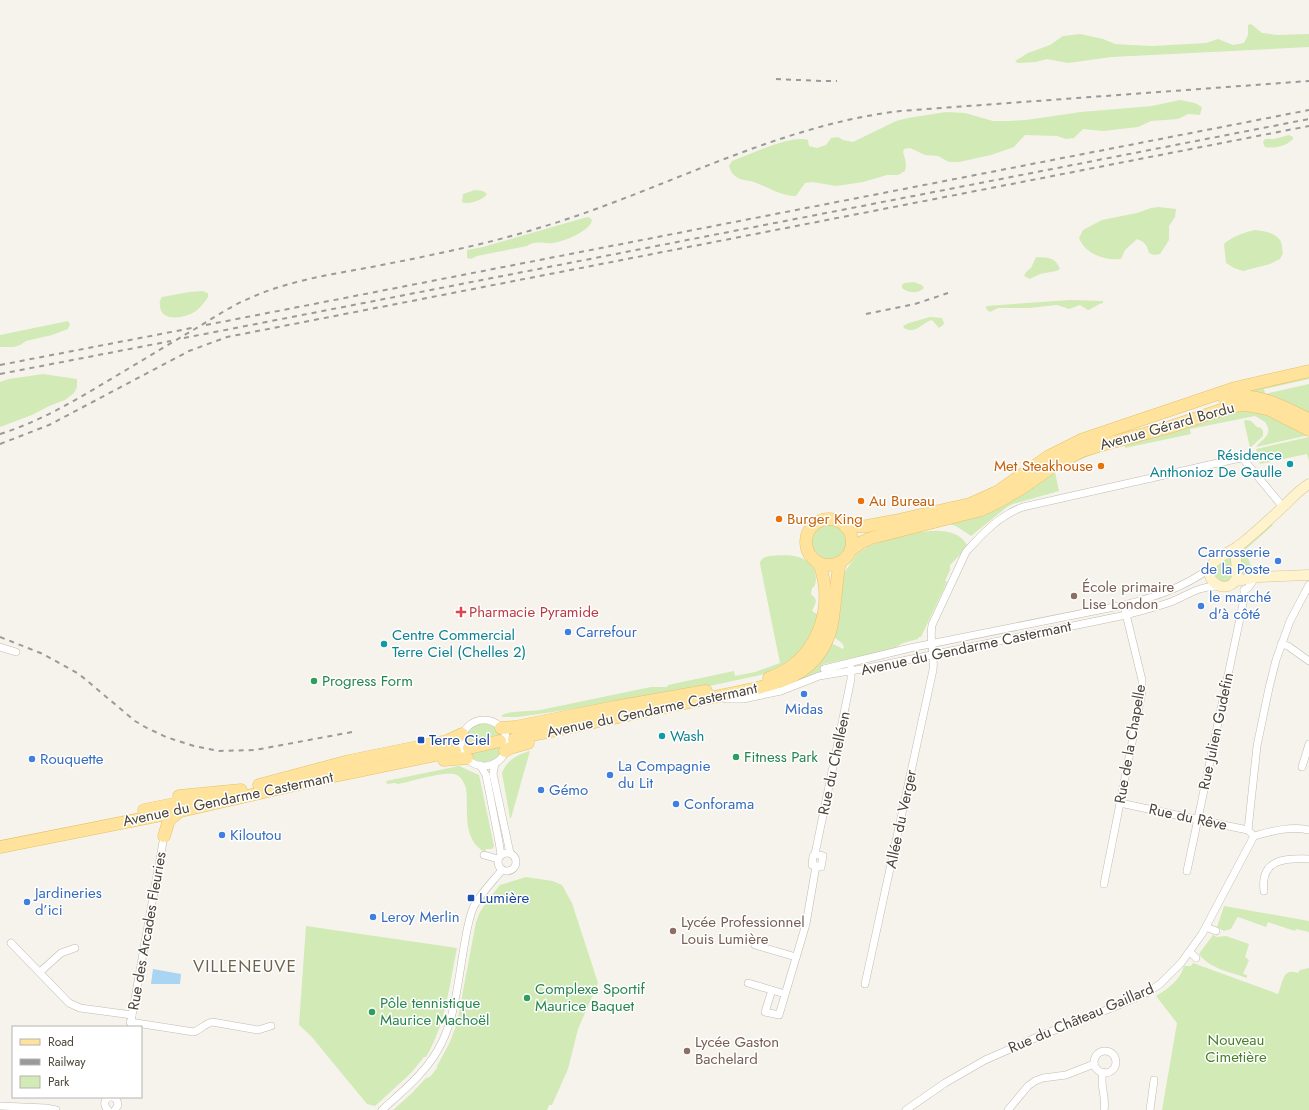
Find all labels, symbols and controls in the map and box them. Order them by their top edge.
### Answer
street label: Avenue Gérard Bordu [1097,396,1237,456]
place label: Résidence Anthonioz De Gaulle [1150,444,1282,483]
place label: Met Steakhouse [994,455,1093,477]
marker: Résidence Anthonioz De Gaulle [1285,459,1295,469]
marker: Met Steakhouse [1096,461,1106,471]
place label: Au Bureau [869,490,935,512]
marker: Au Bureau [856,496,866,506]
place label: Burger King [787,508,863,530]
marker: Burger King [774,514,784,524]
place label: Carrosserie de la Poste [1198,541,1270,580]
marker: Carrosserie de la Poste [1273,556,1283,566]
place label: École primaire Lise London [1082,576,1175,615]
place label: le marché d'à côté [1209,586,1272,625]
marker: École primaire Lise London [1069,591,1079,601]
place label: Pharmacie Pyramide [469,601,599,623]
marker: le marché d'à côté [1196,601,1206,611]
marker: Pharmacie Pyramide [456,607,466,617]
street label: Avenue du Gendarme Castermant [859,615,1074,681]
place label: Carrefour [576,621,638,643]
place label: Centre Commercial Terre Ciel (Chelles 2) [392,624,526,663]
marker: Carrefour [563,627,573,637]
marker: Centre Commercial Terre Ciel (Chelles 2) [379,639,389,649]
place label: Progress Form [322,670,413,692]
street label: Rue Julien Gudefin [1193,670,1239,792]
marker: Progress Form [309,676,319,686]
street label: Avenue du Gendarme Castermant [545,677,760,743]
street label: Rue de la Chapelle [1109,682,1151,805]
marker: Midas [799,689,809,699]
place label: Midas [785,698,823,720]
street label: Rue du Chelléen [812,709,856,817]
place label: Wash [670,725,705,747]
place label: Terre Ciel [429,729,490,751]
marker: Wash [657,731,667,741]
marker: Terre Ciel [416,735,426,745]
place label: Fitness Park [744,746,818,768]
place label: Rouquette [40,748,104,770]
marker: Fitness Park [731,752,741,762]
marker: Rouquette [27,754,37,764]
place label: La Compagnie du Lit [618,755,711,794]
street label: Avenue du Gendarme Castermant [121,766,336,832]
street label: Allée du Verger [880,767,922,870]
marker: La Compagnie du Lit [605,770,615,780]
place label: Gémo [549,779,588,801]
marker: Gémo [536,785,546,795]
place label: Conforama [684,793,754,815]
street label: Rue du Rêve [1147,798,1229,836]
marker: Conforama [671,799,681,809]
place label: Kiloutou [230,824,282,846]
marker: Kiloutou [217,830,227,840]
street label: Rue des Arcades Fleuries [122,850,172,1012]
place label: Jardineries d’ici [33,882,102,921]
place label: Lumière [479,887,530,909]
marker: Lumière [466,893,476,903]
marker: Jardineries d’ici [22,897,32,907]
place label: Leroy Merlin [381,906,460,928]
place label: Lycée Professionnel Louis Lumière [681,911,805,950]
marker: Leroy Merlin [368,912,378,922]
marker: Lycée Professionnel Louis Lumière [668,926,678,936]
district label: VILLENEUVE [193,954,297,978]
street label: Rue du Château Gaillard [1005,977,1157,1059]
place label: Complexe Sportif Maurice Baquet [535,978,646,1017]
place label: Pôle tennistique Maurice Machoël [380,992,489,1031]
marker: Complexe Sportif Maurice Baquet [522,993,532,1003]
marker: Pôle tennistique Maurice Machoël [367,1007,377,1017]
legend [12,1026,142,1098]
park label: Nouveau Cimetière [1205,1029,1267,1068]
place label: Lycée Gaston Bachelard [695,1031,779,1070]
text: Road [48,1033,74,1051]
marker: Lycée Gaston Bachelard [682,1046,692,1056]
text: Railway [48,1053,86,1071]
text: Park [48,1073,70,1091]

